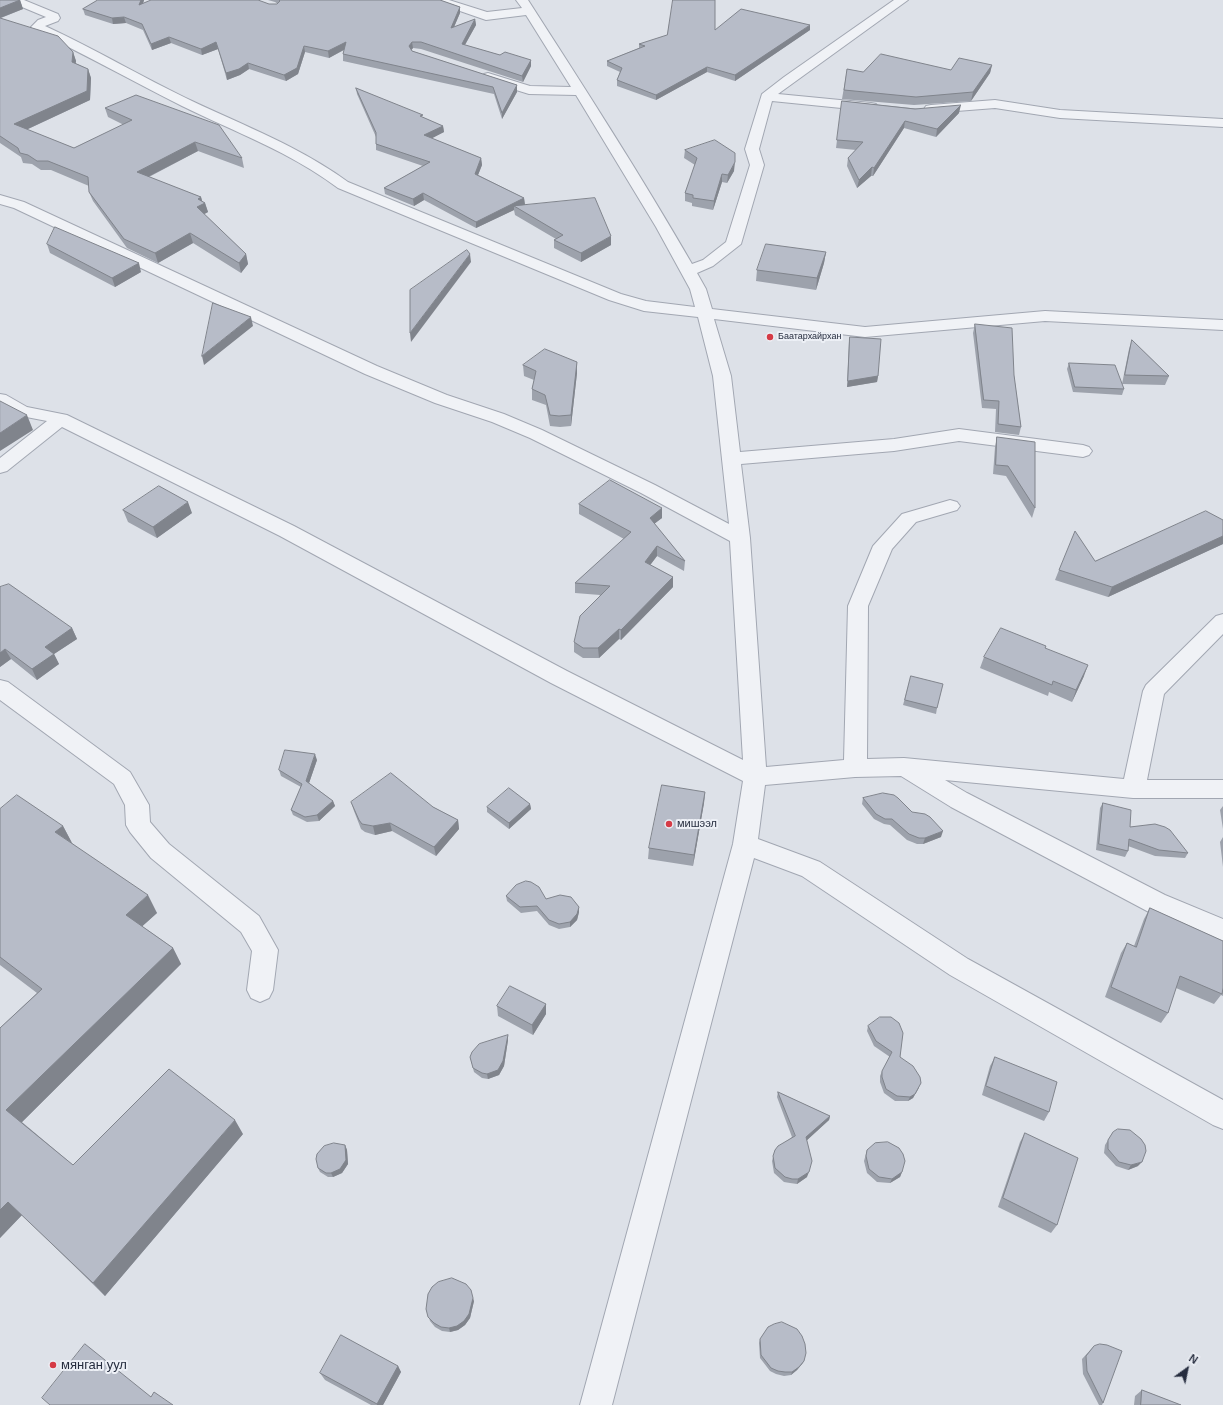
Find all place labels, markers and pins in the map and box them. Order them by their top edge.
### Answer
marker: Баатархайрхан [765,332,775,342]
place label: Баатархайрхан [778,332,841,342]
place label: мишээл [677,817,717,831]
marker: мишээл [664,819,674,829]
place label: мянган уул [61,1357,127,1373]
marker: мянган уул [48,1360,58,1370]

